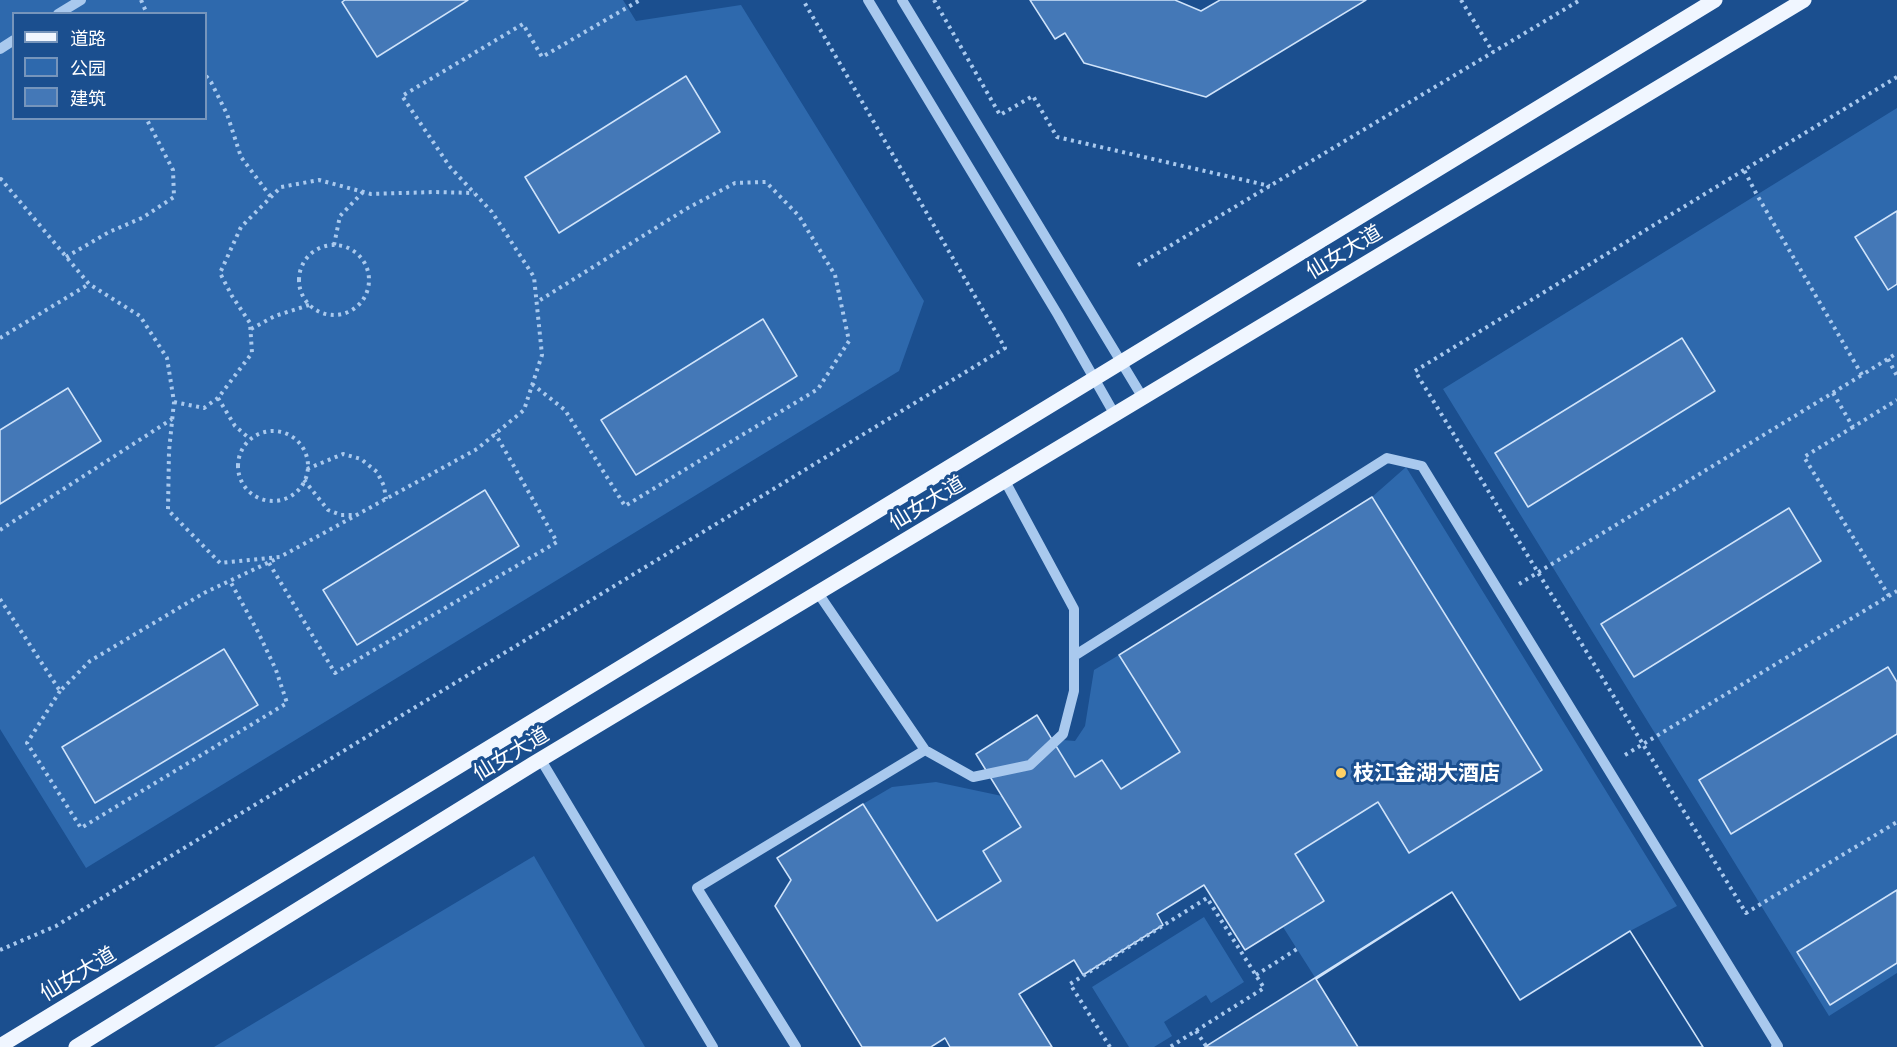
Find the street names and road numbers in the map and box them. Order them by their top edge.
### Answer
street label: 仙女大道 [1302,220,1386,284]
street label: 仙女大道 [885,471,969,535]
street label: 仙女大道 [469,722,553,786]
street label: 仙女大道 [36,942,120,1006]

